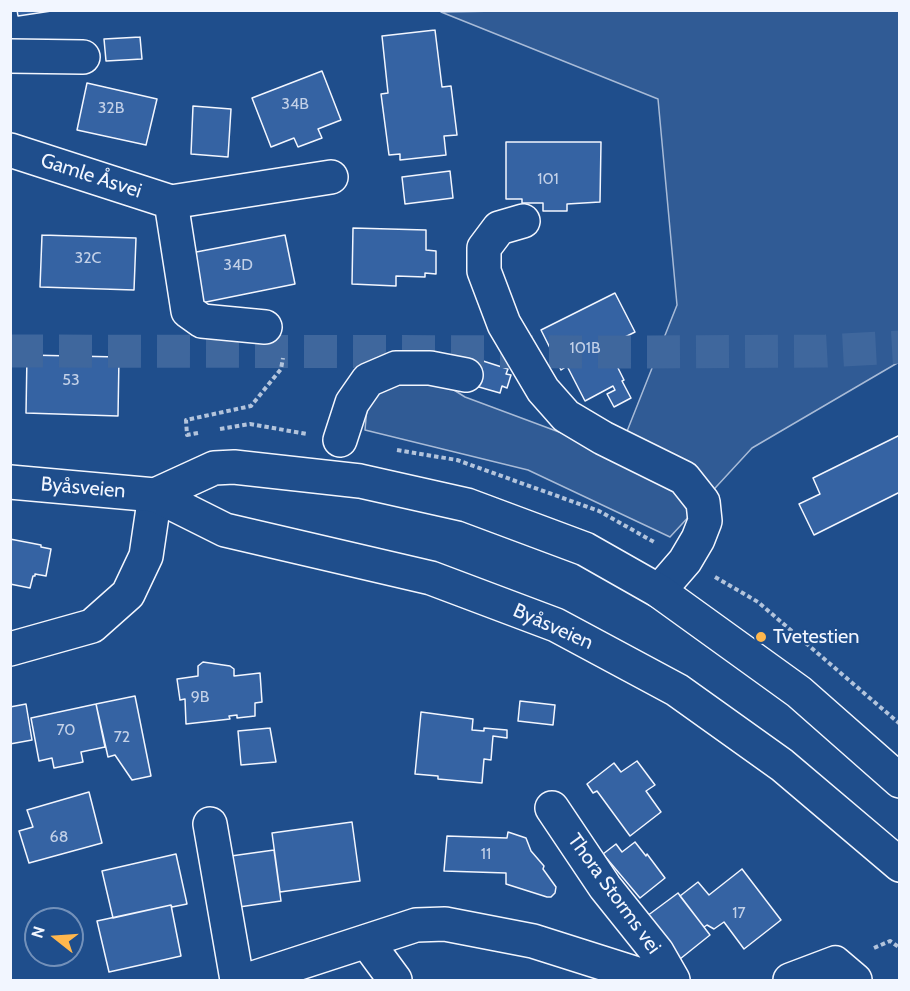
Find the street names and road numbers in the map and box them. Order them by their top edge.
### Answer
street label: Gamle Åsvei [38,148,144,204]
street label: Byåsveien [40,472,126,504]
street label: Byåsveien [509,599,597,655]
street label: Thora Storms vei [562,829,666,959]

